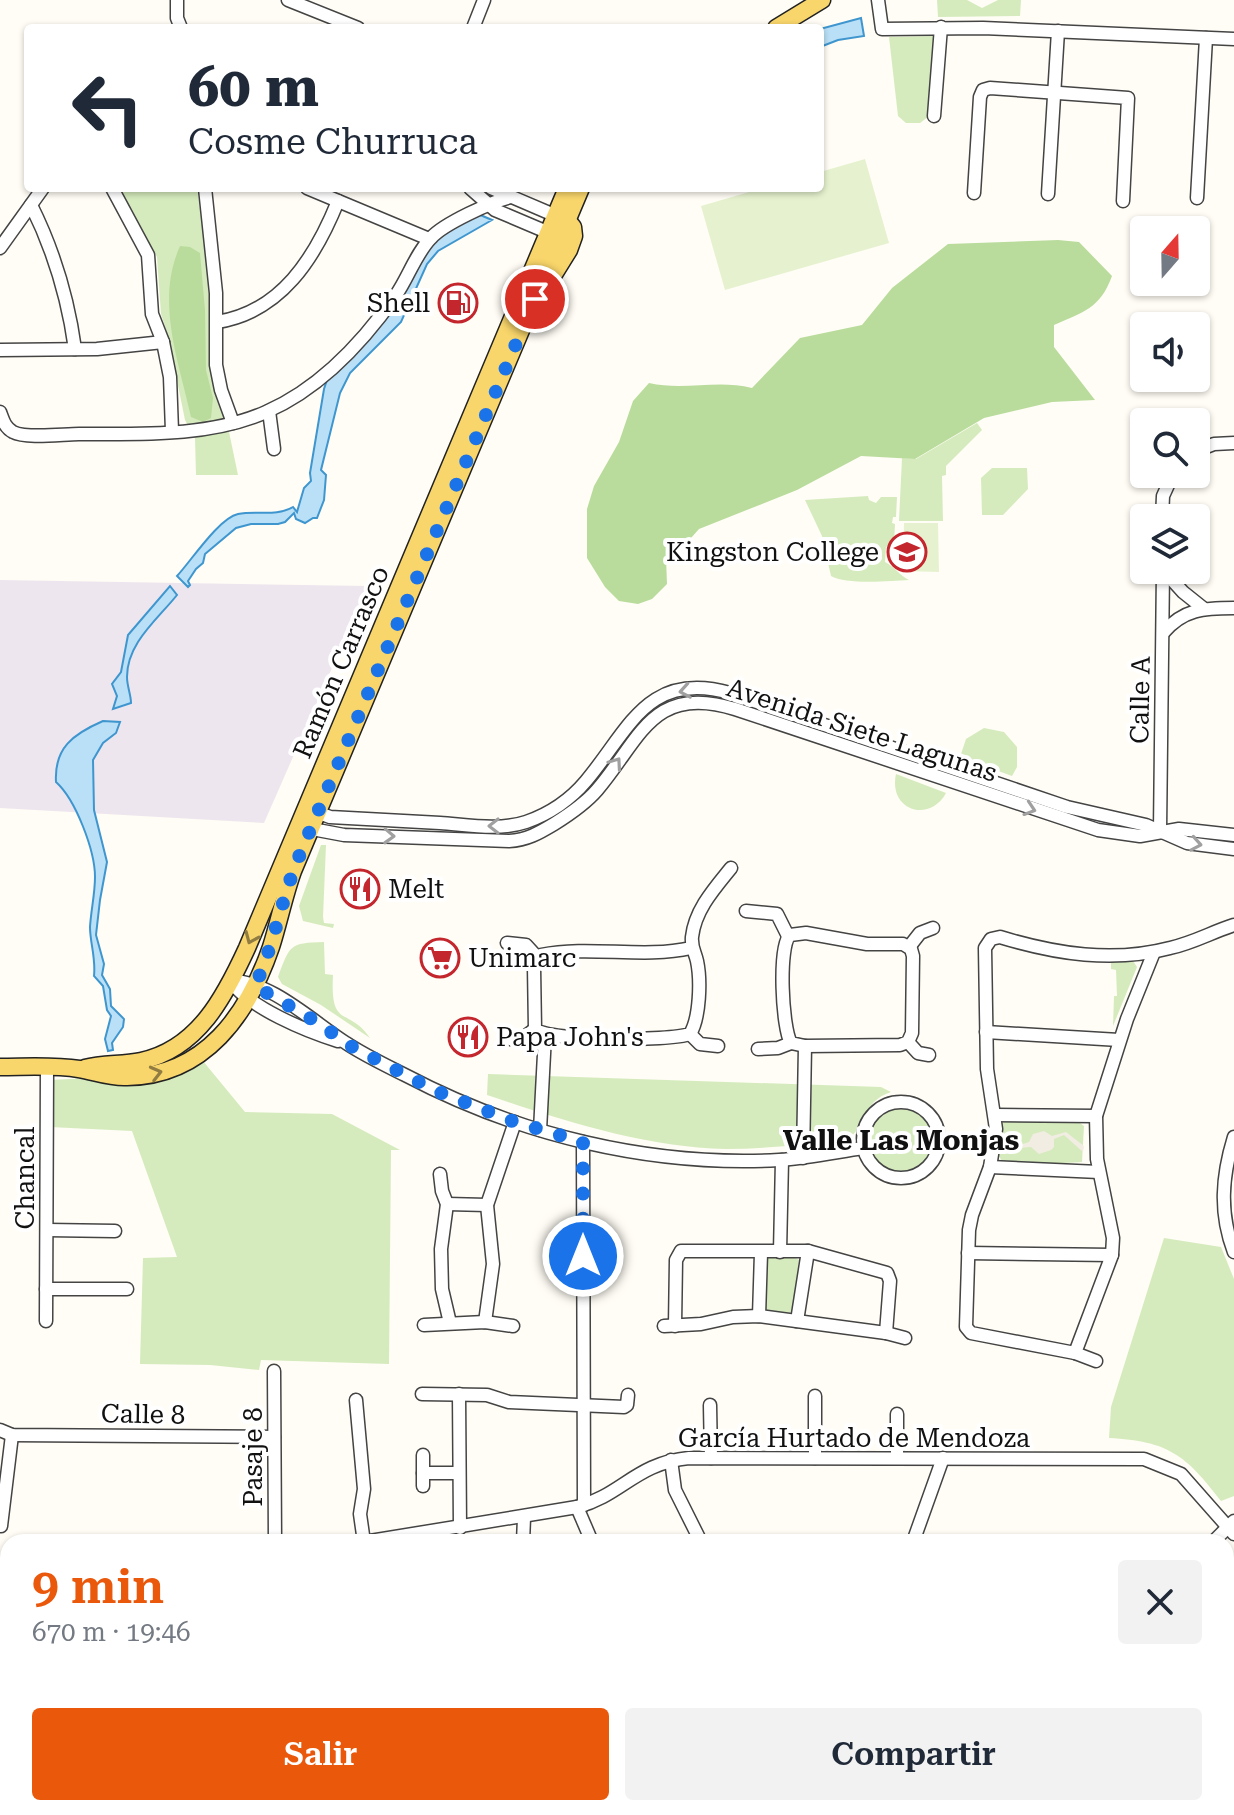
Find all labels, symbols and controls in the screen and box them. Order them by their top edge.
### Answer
text: 60 m [188,54,319,120]
icon: left [56,56,160,160]
text: Cosme Churruca [188,121,478,163]
north arrow [1130,216,1210,296]
map controls [1130,216,1210,584]
pin [501,265,569,333]
icon: arrive [513,277,557,321]
fuel station icon: Shell [437,282,479,324]
place label: Shell [367,288,430,318]
button: sound [1130,312,1210,392]
button: search [1130,408,1210,488]
button: layers [1130,504,1210,584]
school or university icon: Kingston College [886,531,928,573]
place label: Kingston College [666,537,879,567]
street label: Ramón Carrasco [287,562,395,762]
street label: Calle A [1124,656,1156,744]
street label: Avenida Siete Lagunas [723,672,1001,788]
one-way arrow [678,681,691,698]
one-way arrow [606,758,621,772]
one-way arrow [1022,799,1036,815]
one-way arrow [487,817,500,835]
one-way arrow [383,828,396,845]
one-way arrow [1189,835,1203,852]
restaurant icon: Melt [339,868,381,910]
place label: Melt [388,874,445,904]
one-way arrow [244,930,260,944]
supermarket icon: Unimarc [419,937,461,979]
place label: Unimarc [468,943,576,973]
restaurant icon: Papa John's [447,1016,489,1058]
place label: Papa John's [496,1022,644,1052]
one-way arrow [149,1065,163,1082]
district label: Valle Las Monjas [783,1124,1019,1157]
street label: Chancal [10,1127,40,1229]
position arrow [541,1214,625,1298]
street label: Calle 8 [101,1398,185,1430]
street label: Pasaje 8 [238,1407,268,1507]
street label: García Hurtado de Mendoza [678,1423,1030,1453]
text: 9 min [32,1559,164,1615]
button: close [1118,1560,1202,1644]
text: 670 m · 19:46 [32,1617,191,1647]
button: Salir [32,1708,609,1800]
button: Compartir [625,1708,1202,1800]

